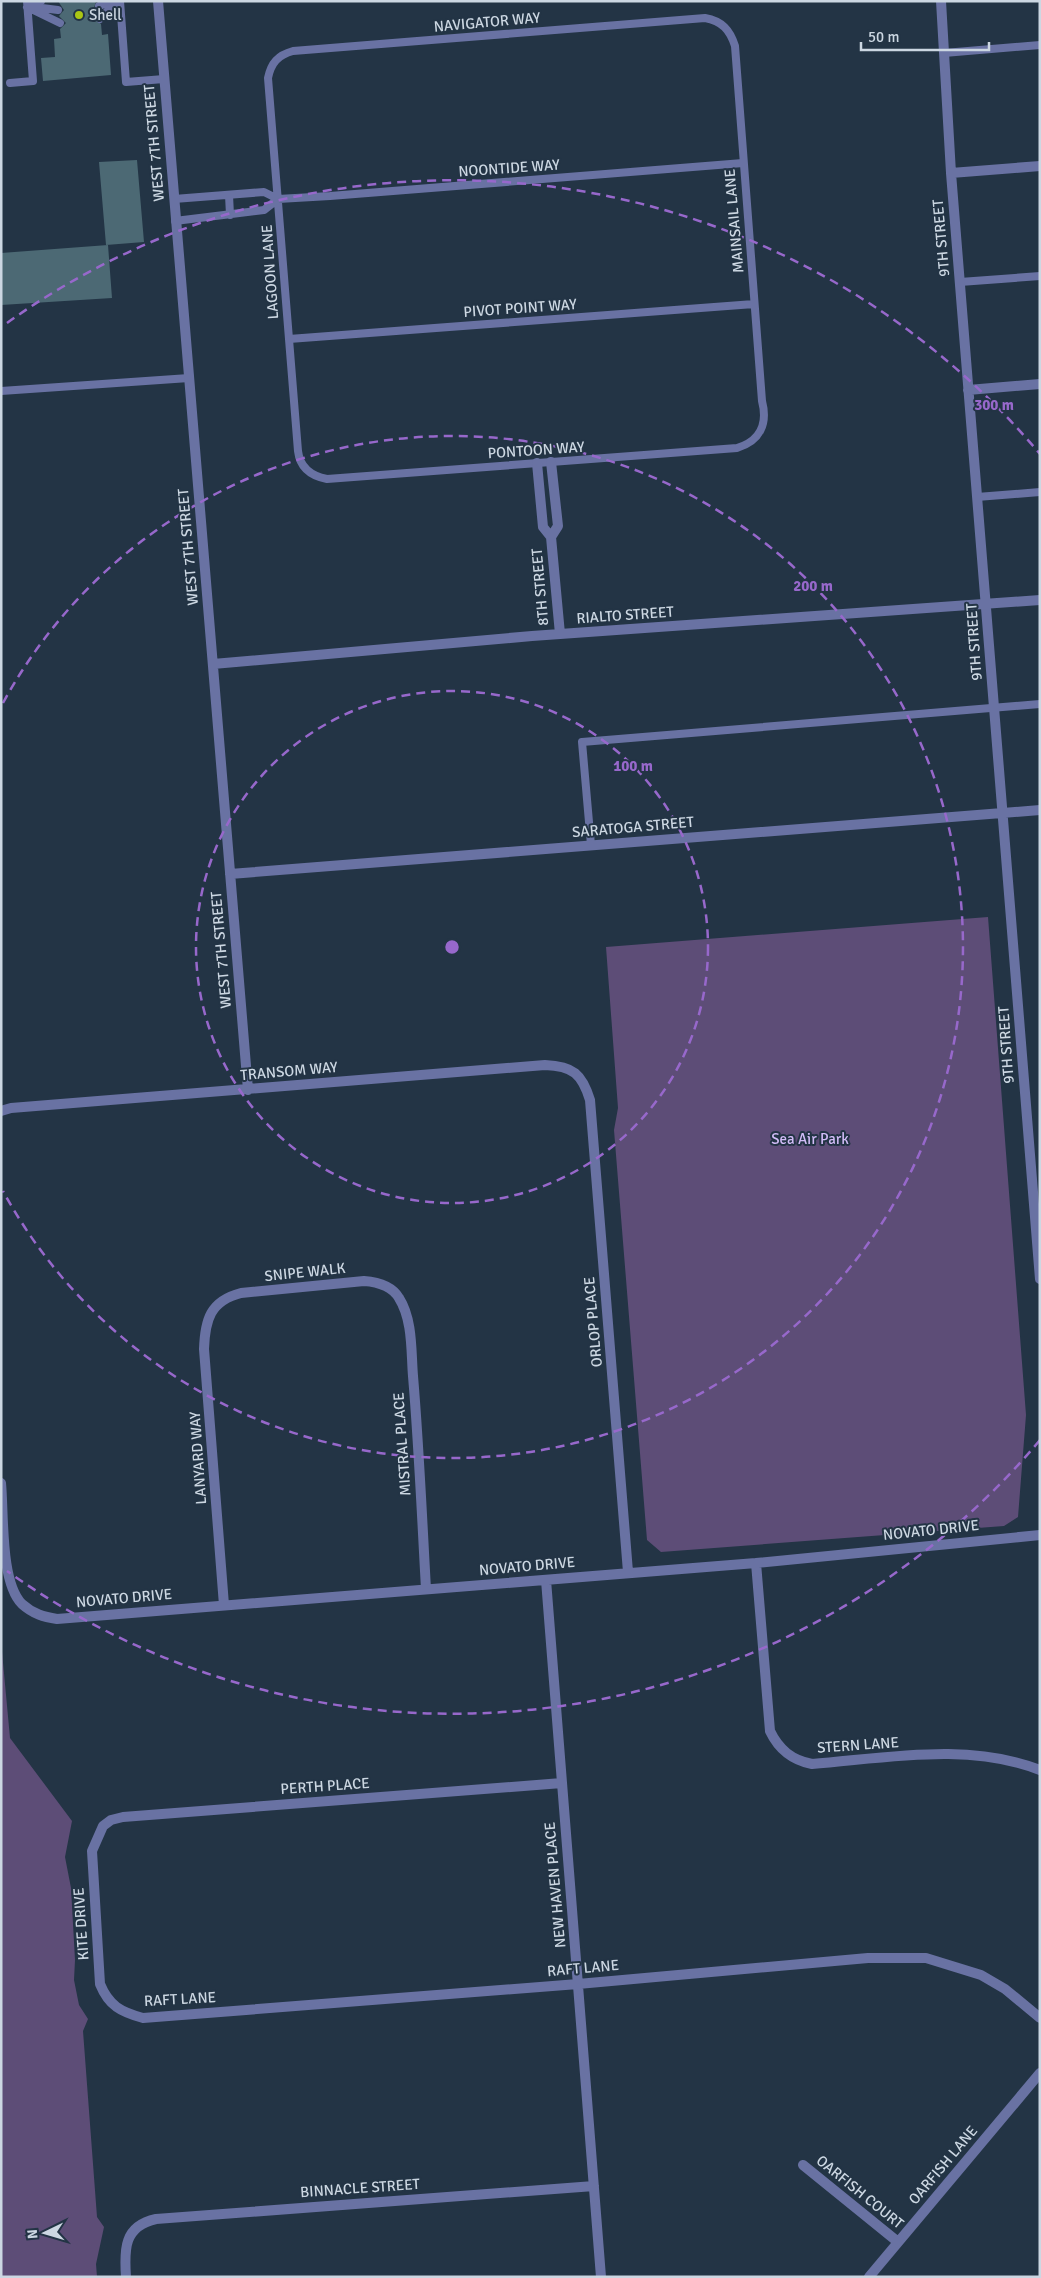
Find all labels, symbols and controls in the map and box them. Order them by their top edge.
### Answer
place label: Shell [89,6,122,24]
street label: NAVIGATOR WAY [433,8,542,36]
marker: Shell [73,9,85,21]
scale bar [861,20,988,52]
text: 50 m [868,28,899,46]
street label: WEST 7TH STREET [140,83,168,202]
street label: NOONTIDE WAY [458,155,561,181]
street label: MAINSAIL LANE [720,168,748,274]
street label: 9TH STREET [929,198,953,277]
street label: LAGOON LANE [258,224,282,320]
street label: PIVOT POINT WAY [463,295,578,321]
text: 300 m [974,396,1014,414]
street label: PONTOON WAY [487,438,585,462]
street label: WEST 7TH STREET [174,487,202,606]
street label: 8TH STREET [528,547,552,626]
text: 200 m [793,577,833,595]
street label: 9TH STREET [962,602,986,681]
street label: RIALTO STREET [576,603,675,627]
text: 100 m [613,757,653,775]
street label: SARATOGA STREET [571,813,695,841]
street label: WEST 7TH STREET [207,890,235,1009]
centre of rings [443,938,461,956]
street label: 9TH STREET [994,1005,1018,1084]
street label: TRANSOM WAY [240,1058,339,1084]
park label: Sea Air Park [771,1130,849,1148]
street label: SNIPE WALK [264,1259,346,1285]
street label: ORLOP PLACE [580,1276,606,1368]
street label: MISTRAL PLACE [389,1392,415,1496]
street label: LANYARD WAY [186,1410,210,1505]
street label: NOVATO DRIVE [882,1516,980,1544]
street label: NOVATO DRIVE [478,1553,576,1579]
street label: NOVATO DRIVE [75,1585,173,1611]
street label: STERN LANE [817,1733,899,1757]
street label: PERTH PLACE [280,1774,370,1798]
street label: NEW HAVEN PLACE [541,1821,569,1949]
street label: KITE DRIVE [69,1887,93,1961]
street label: RAFT LANE [546,1956,620,1980]
street label: RAFT LANE [143,1988,217,2010]
street label: OARFISH LANE [905,2122,981,2208]
street label: OARFISH COURT [813,2151,908,2233]
street label: BINNACLE STREET [299,2175,421,2201]
north arrow [20,2208,70,2258]
text: N [24,2228,41,2240]

